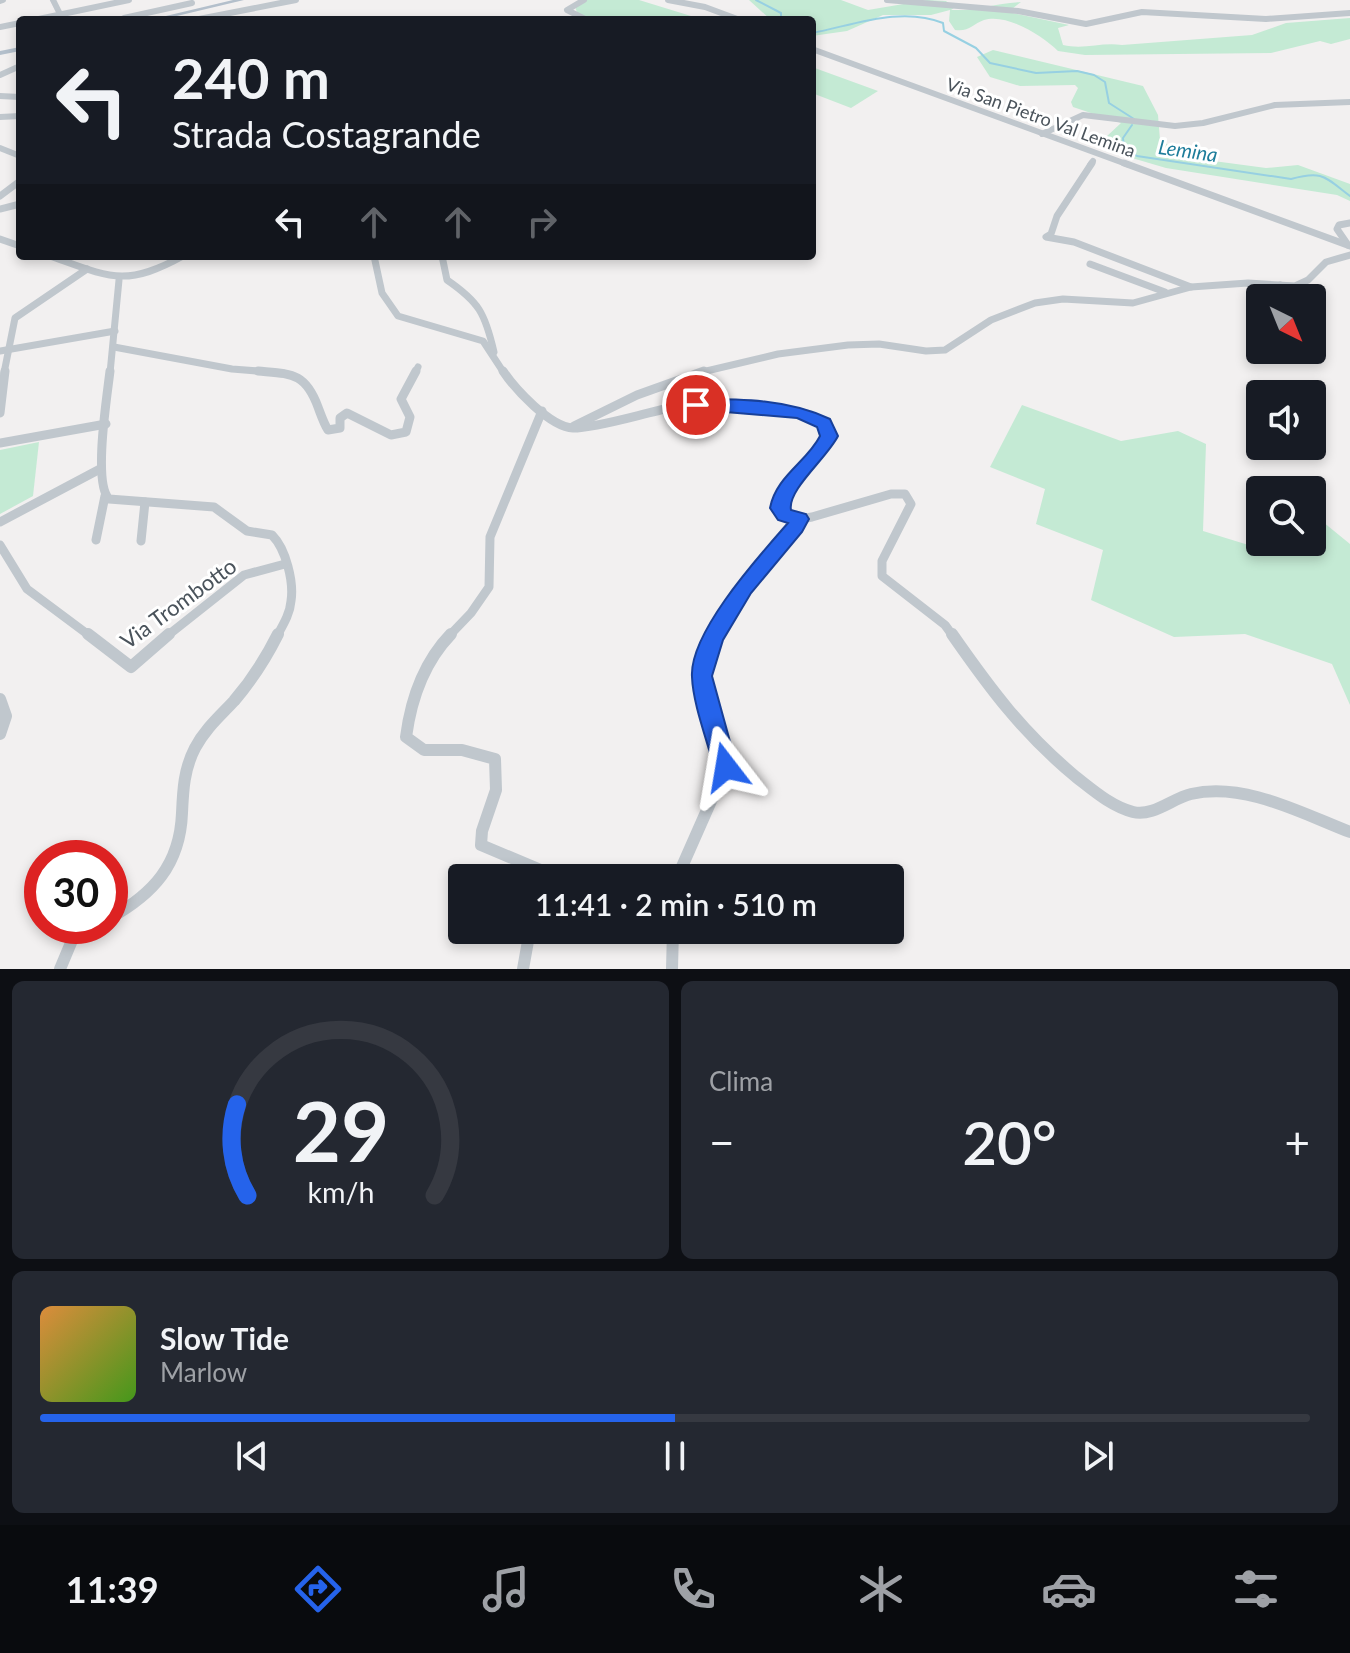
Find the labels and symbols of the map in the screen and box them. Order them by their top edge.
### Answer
street label: Via San Pietro Val Lemina [944,73,1138,161]
water label: Lemina [1157,134,1219,166]
north arrow [1246,284,1326,364]
pin [662,371,730,439]
street label: Via Trombotto [115,552,241,654]
position arrow [684,725,768,809]
speed limit sign: 30 [24,840,128,944]

